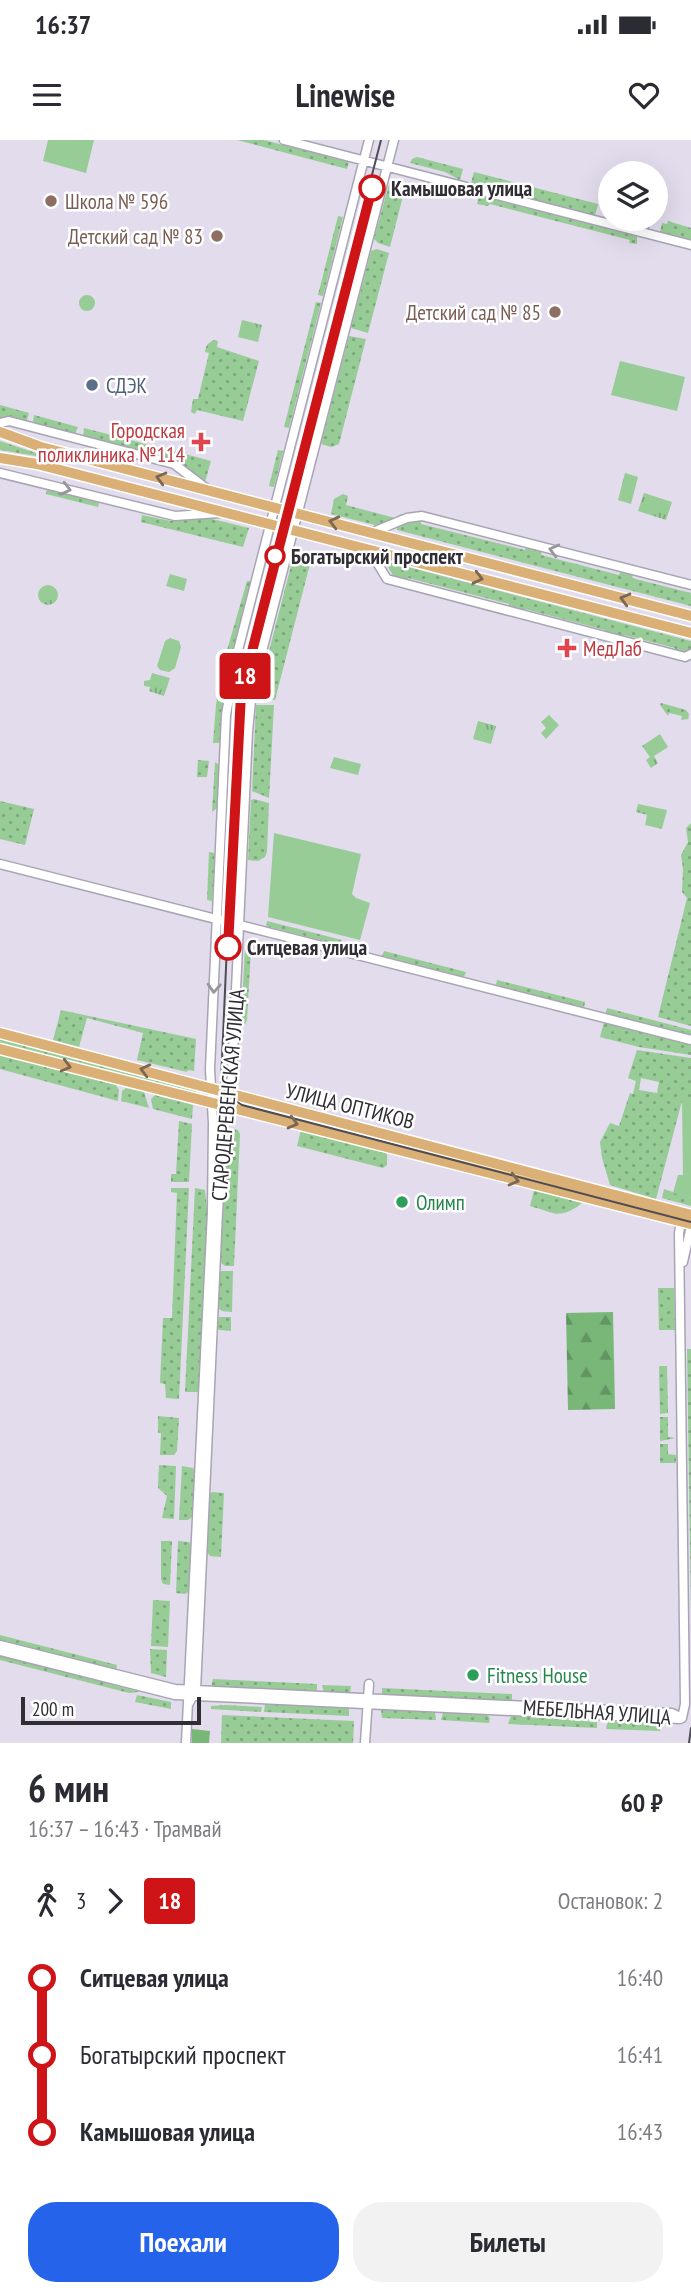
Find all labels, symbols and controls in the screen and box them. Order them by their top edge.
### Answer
text: 16:37 [35,8,91,41]
text: Linewise [295,74,396,116]
icon: menu [28,76,66,114]
icon: heart [625,76,663,114]
map controls [598,161,668,231]
button: layers [598,161,668,231]
marker: Камышовая улица [359,175,385,201]
place label: Камышовая улица [391,175,533,202]
place label: Школа № 596 [65,188,168,215]
marker: Школа № 596 [43,193,59,209]
place label: Детский сад № 83 [68,223,203,250]
marker: Детский сад № 83 [209,228,225,244]
place label: Детский сад № 85 [406,299,541,326]
marker: Детский сад № 85 [547,304,563,320]
place label: СДЭК [106,372,147,399]
marker: СДЭК [84,377,100,393]
place label: Городская поликлиника №114 [38,417,186,468]
marker: Городская поликлиника №114 [191,432,211,452]
one-way arrow [155,472,167,486]
one-way arrow [60,481,72,495]
one-way arrow [328,516,340,530]
place label: Богатырский проспект [291,543,464,570]
one-way arrow [548,544,560,558]
marker: Богатырский проспект [265,546,285,566]
one-way arrow [472,570,484,585]
one-way arrow [619,593,631,607]
place label: МедЛаб [583,635,642,662]
marker: МедЛаб [557,638,577,658]
line badge: 18 [214,653,276,699]
text: 18 [234,660,256,691]
marker: Ситцевая улица [215,934,241,960]
place label: Ситцевая улица [247,934,367,961]
one-way arrow [206,982,221,993]
street label: СТАРОДЕРЕВЕНСКАЯ УЛИЦА [205,988,251,1202]
one-way arrow [60,1058,72,1072]
one-way arrow [139,1064,151,1078]
street label: УЛИЦА ОПТИКОВ [283,1077,417,1135]
one-way arrow [287,1115,299,1129]
one-way arrow [507,1172,519,1186]
place label: Олимп [416,1189,465,1216]
marker: Олимп [394,1194,410,1210]
place label: Fitness House [487,1662,588,1689]
marker: Fitness House [465,1667,481,1683]
street label: МЕБЕЛЬНАЯ УЛИЦА [522,1693,672,1731]
scale bar [21,1694,201,1726]
text: 200 m [32,1697,74,1721]
text: 6 мин [28,1763,109,1812]
text: 60 ₽ [620,1786,663,1819]
text: 16:37 – 16:43 · Трамвай [28,1814,222,1843]
icon: walk [28,1882,66,1920]
icon: forward [96,1882,134,1920]
text: 18 [158,1885,181,1916]
text: 3 [76,1886,86,1915]
text: Остановок: 2 [558,1886,663,1915]
text: Ситцевая улица [80,1961,229,1994]
text: 16:40 [617,1963,663,1992]
text: Богатырский проспект [80,2038,285,2071]
text: 16:41 [617,2040,663,2069]
text: Камышовая улица [80,2115,255,2148]
text: 16:43 [617,2117,663,2146]
button: Поехали [28,2202,339,2282]
button: Билеты [353,2202,663,2282]

